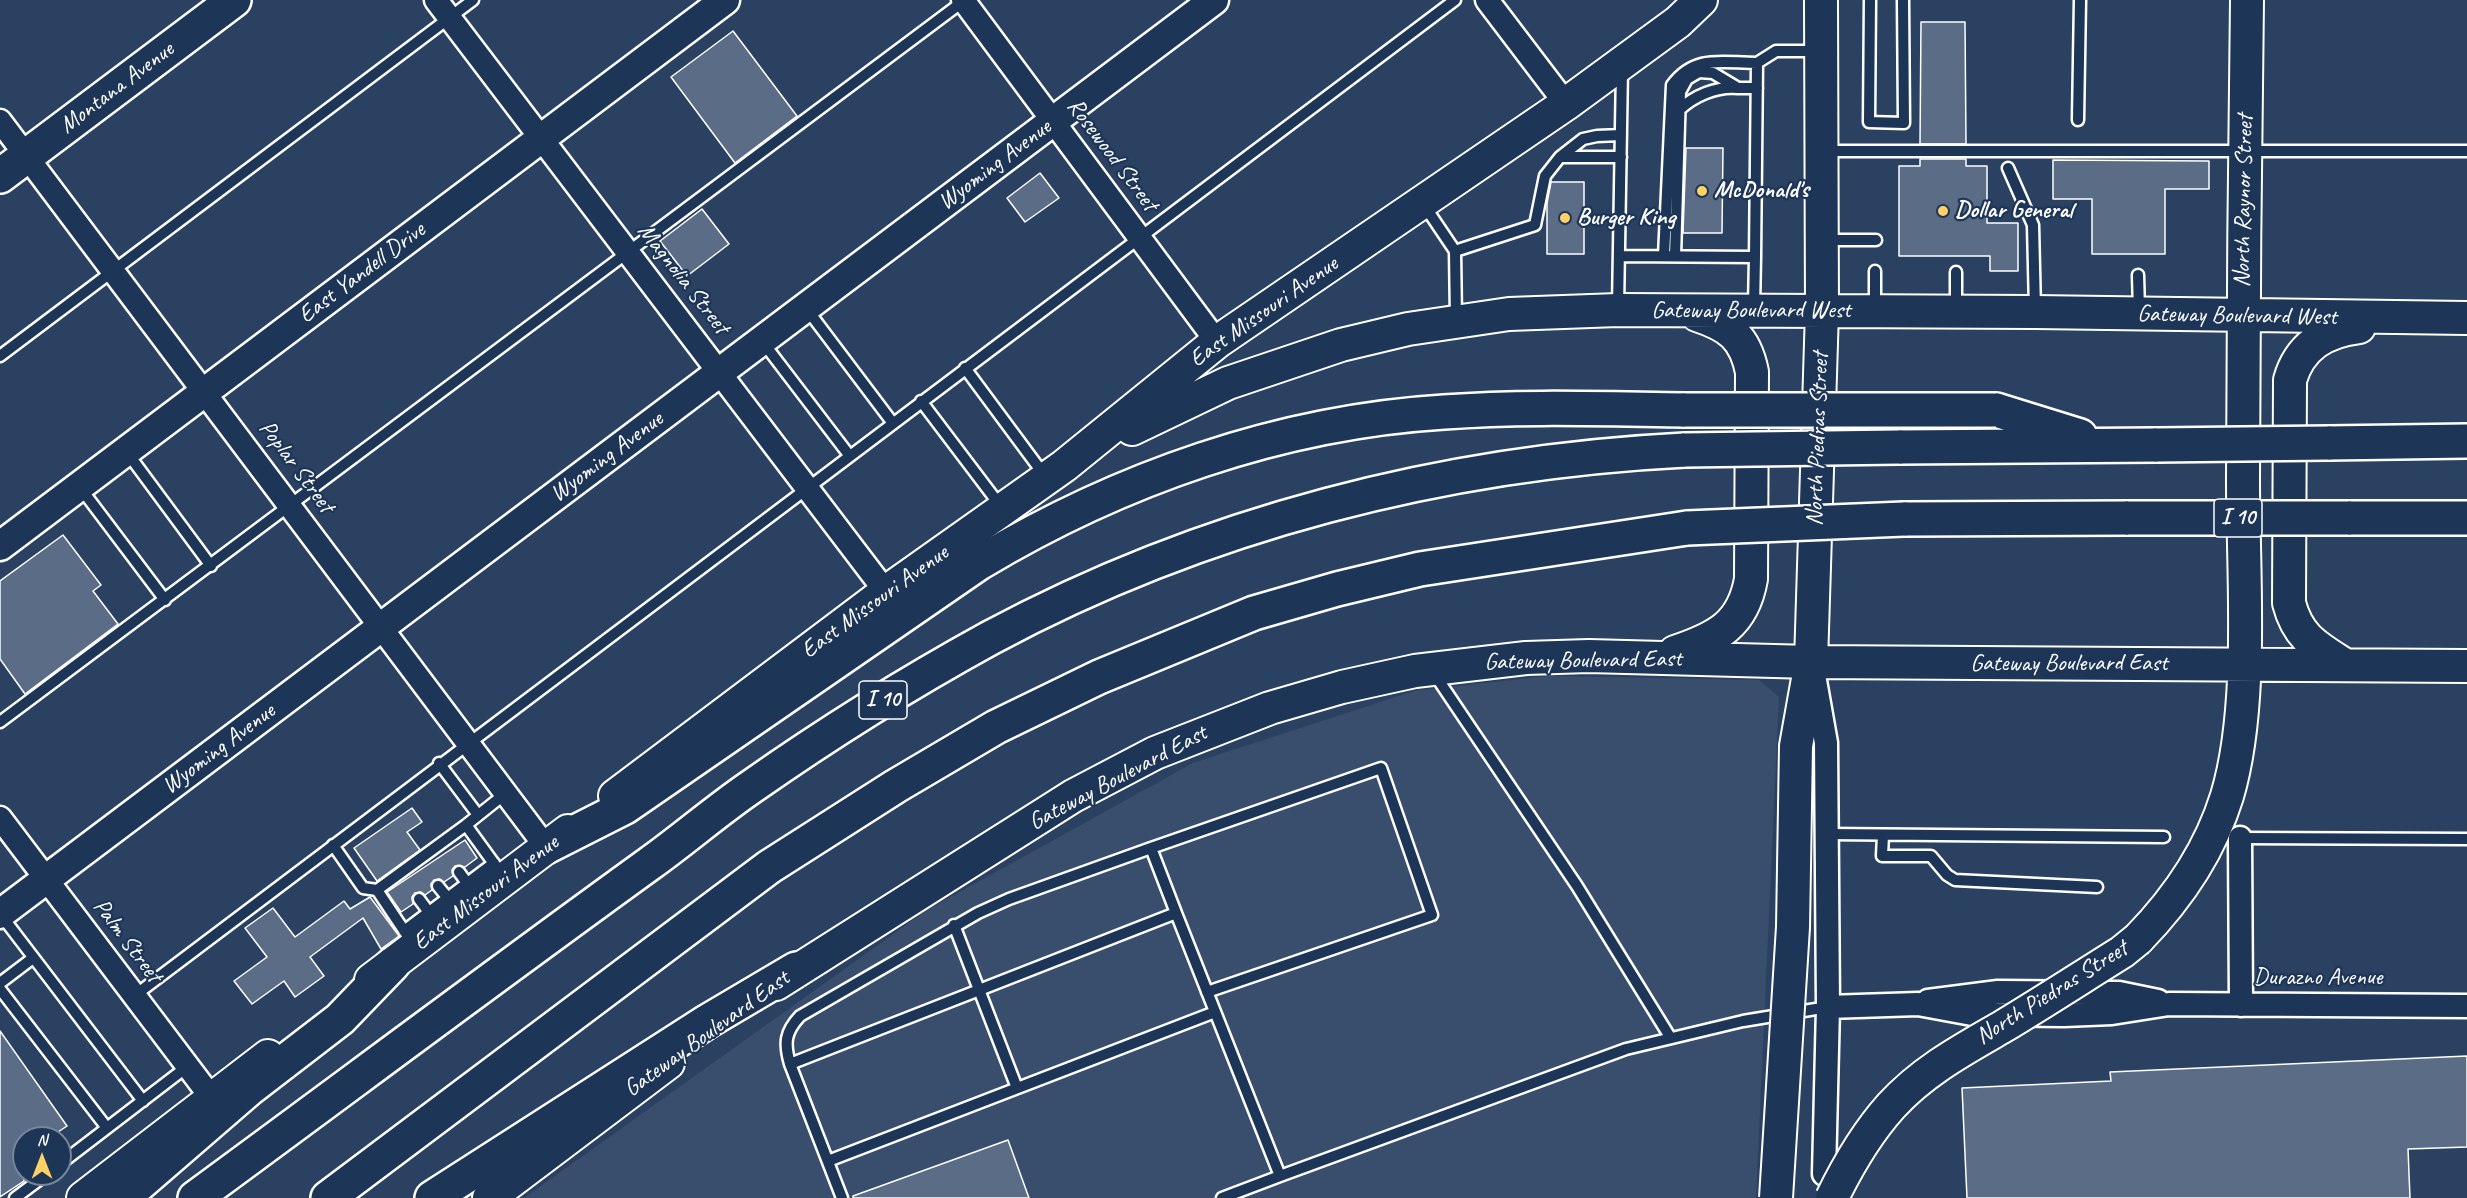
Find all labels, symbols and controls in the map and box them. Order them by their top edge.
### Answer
street label: Montana Avenue [54,36,180,140]
street label: Rosewood Street [1060,93,1164,217]
street label: Wyoming Avenue [933,113,1057,217]
street label: North Raynor Street [2228,114,2260,288]
place label: McDonald's [1714,177,1809,205]
marker: McDonald's [1695,184,1709,198]
place label: Dollar General [1955,197,2073,225]
place label: Burger King [1577,204,1675,232]
marker: Dollar General [1936,204,1950,218]
marker: Burger King [1558,211,1572,225]
street label: East Yandell Drive [293,216,431,330]
street label: Magnolia Street [631,218,735,340]
street label: East Missouri Avenue [1184,250,1344,374]
street label: Gateway Boulevard West [1651,297,1851,325]
street label: Gateway Boulevard West [2137,300,2337,332]
street label: North Piedras Street [1801,352,1835,526]
street label: Wyoming Avenue [545,405,669,509]
street label: Poplar Street [252,415,340,519]
road number: I 10 [2214,499,2262,537]
street label: East Missouri Avenue [796,539,954,665]
street label: Gateway Boulevard East [1484,645,1682,677]
street label: Gateway Boulevard East [1970,650,2168,678]
road number: I 10 [859,681,907,719]
street label: Wyoming Avenue [157,697,281,801]
street label: Gateway Boulevard East [1024,719,1212,837]
street label: East Missouri Avenue [407,829,565,957]
street label: Palm Street [86,893,168,989]
street label: North Piedras Street [1971,935,2133,1051]
street label: Gateway Boulevard East [619,964,795,1104]
street label: Durazno Avenue [2254,964,2382,992]
north arrow [12,1126,72,1186]
text: N [37,1130,47,1150]

